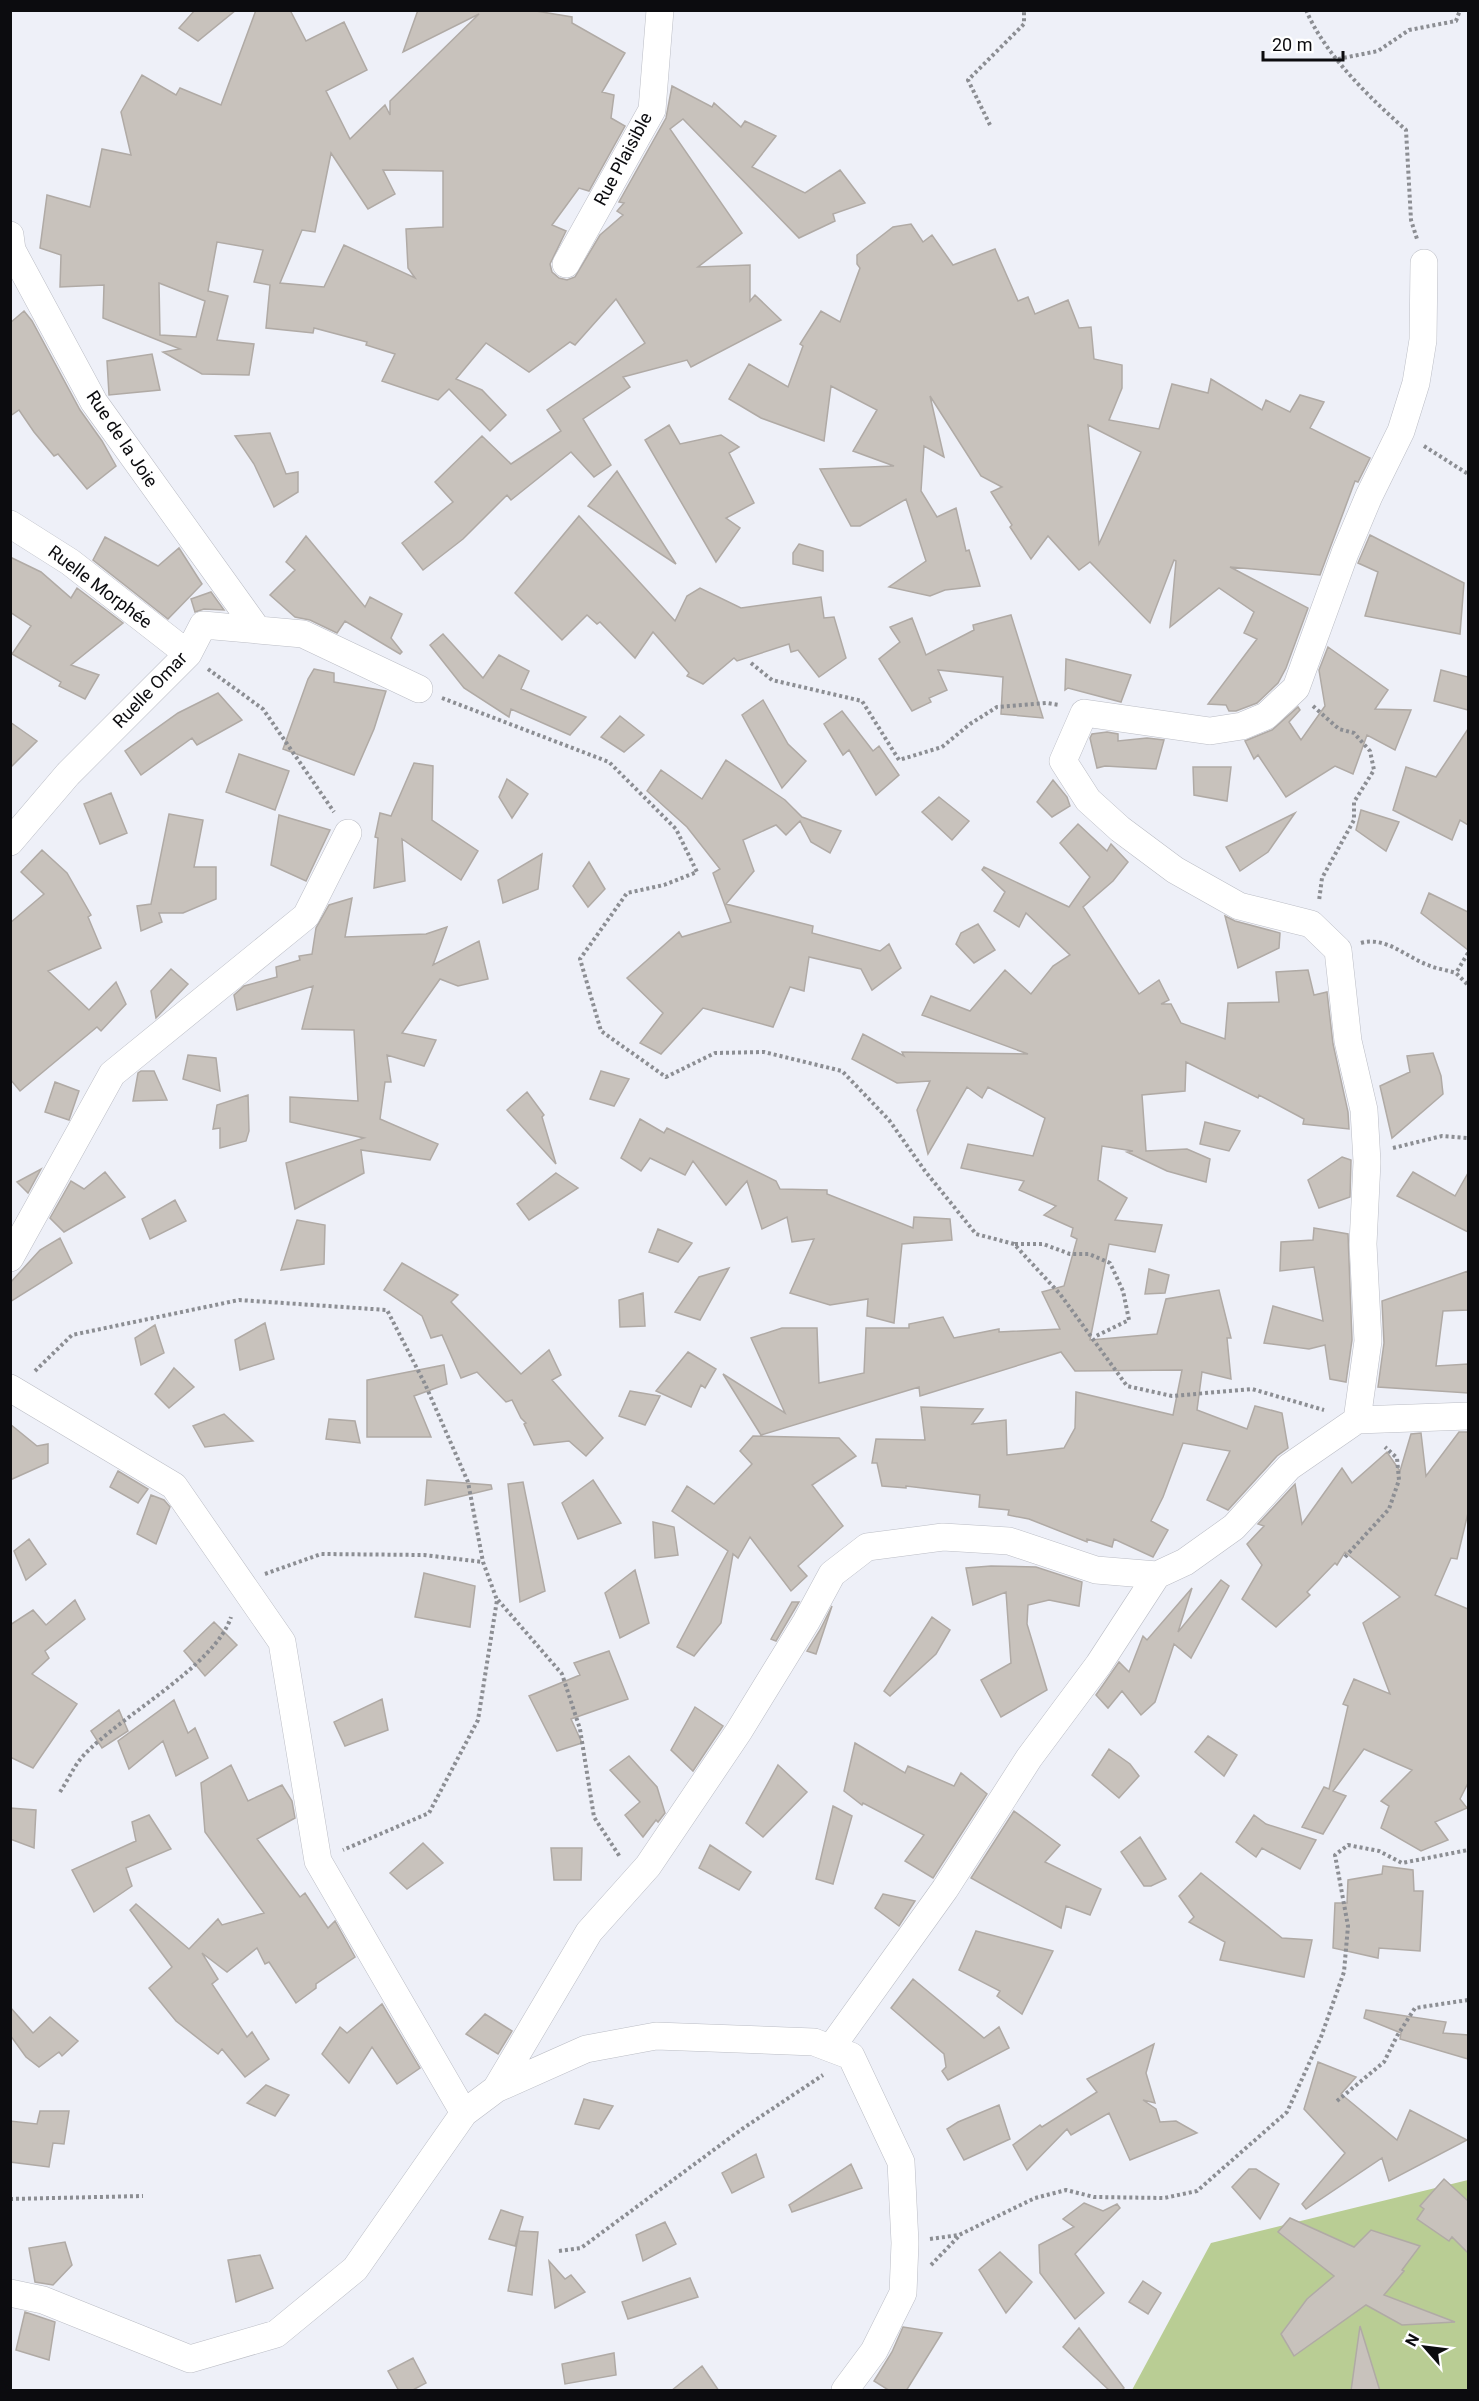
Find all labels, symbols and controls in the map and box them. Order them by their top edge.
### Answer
scale bar [1263,24,1342,62]
text: 20 m [1272,34,1312,55]
street label: Rue Plaisible [589,109,656,209]
street label: Rue de la Joie [82,386,162,491]
street label: Ruelle Morphée [44,541,156,632]
street label: Ruelle Omar [108,647,191,732]
north arrow [1395,2317,1455,2377]
text: N [1401,2331,1423,2350]

